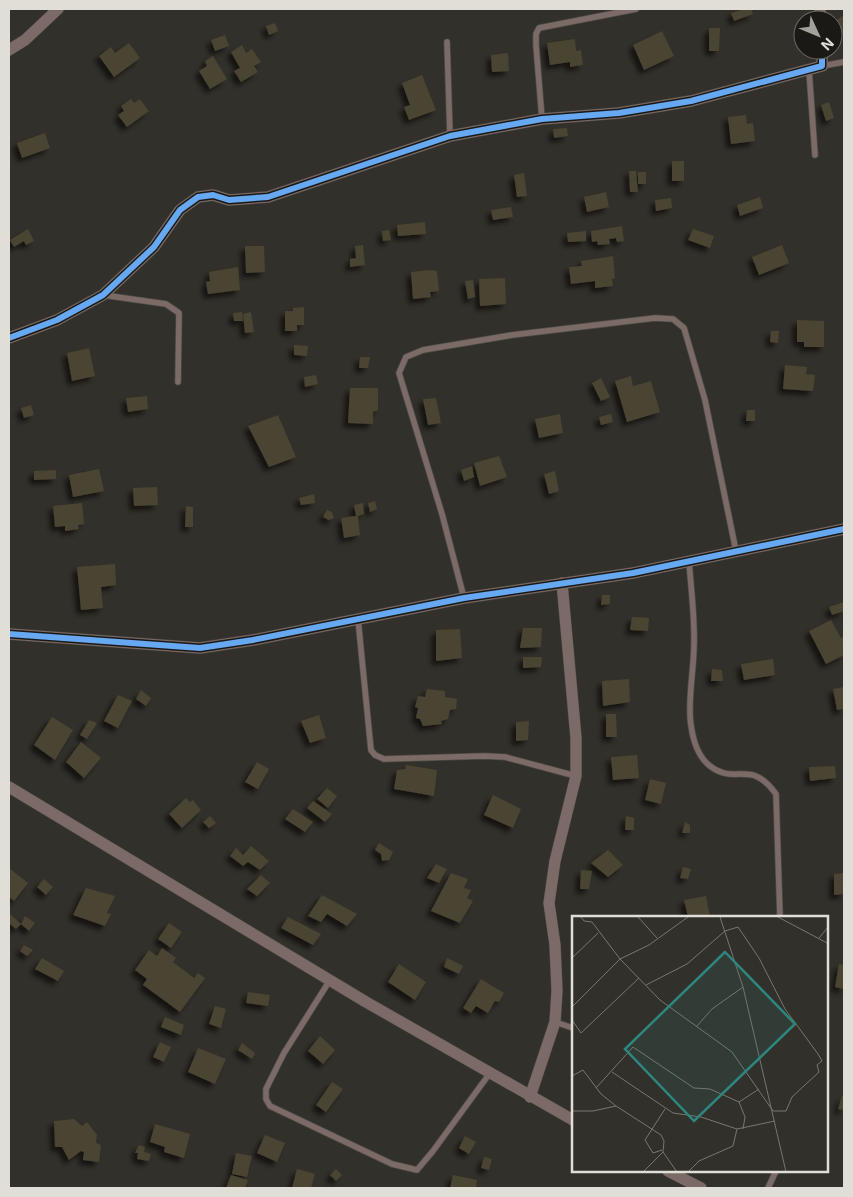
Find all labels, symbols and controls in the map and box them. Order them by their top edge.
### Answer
north arrow [793,10,843,60]
text: N [818,35,838,54]
inset map [572,916,828,1172]

